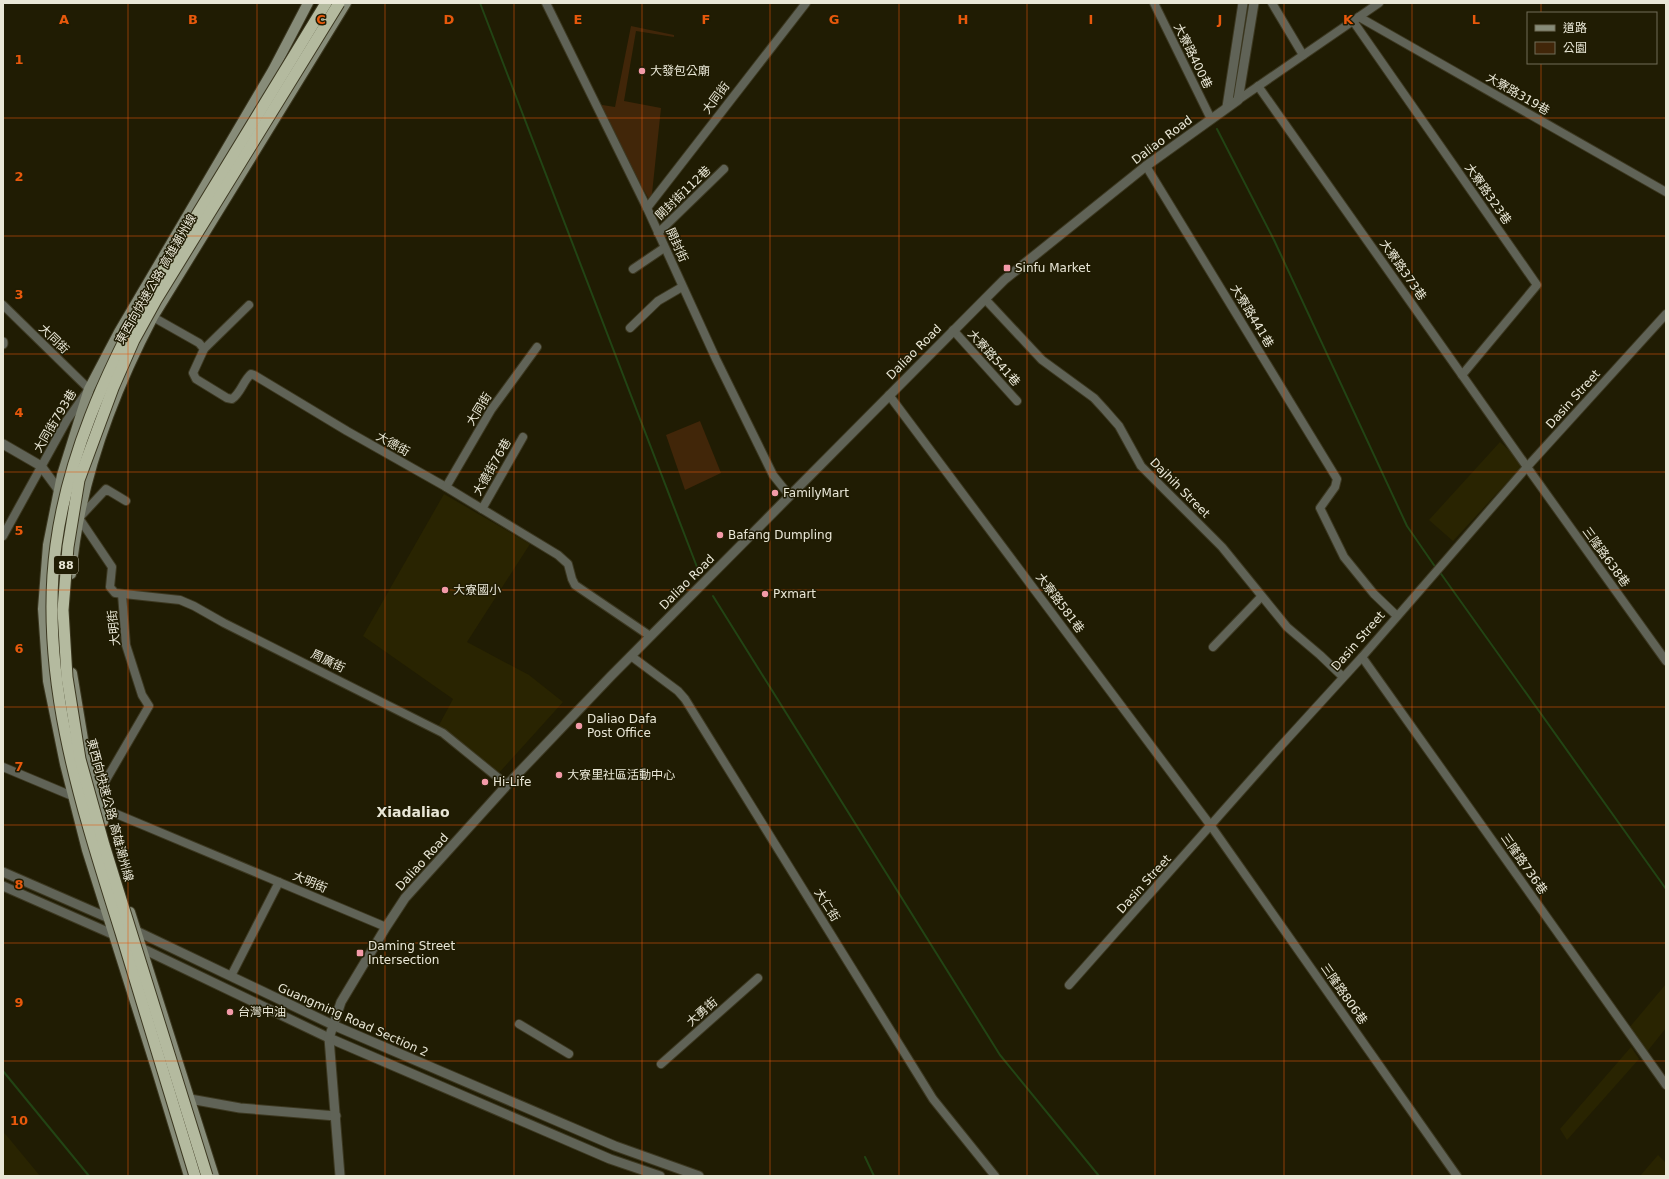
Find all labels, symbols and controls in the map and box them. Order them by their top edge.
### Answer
text: A [59,12,69,27]
text: B [188,12,198,27]
text: C [316,12,326,27]
text: D [444,12,455,27]
text: E [574,12,582,27]
text: F [702,12,710,27]
text: G [829,12,839,27]
text: H [958,12,968,27]
text: I [1089,12,1093,27]
text: J [1217,12,1222,27]
text: K [1343,12,1354,27]
text: L [1472,12,1480,27]
legend [1527,12,1657,64]
street label: 大寮路400巷 [1171,21,1215,91]
text: 道路 [1563,21,1587,35]
text: 公園 [1563,41,1587,55]
text: 1 [14,52,24,67]
place label: 大發包公廟 [650,64,710,78]
marker: 大發包公廟 [637,66,647,76]
street label: 大寮路319巷 [1484,70,1552,118]
street label: 大同街 [700,79,732,117]
street label: Daliao Road [1129,113,1195,167]
street label: 大寮路323巷 [1462,161,1514,227]
street label: 開封街112巷 [653,163,713,223]
text: 2 [14,169,24,184]
street label: 東西向快速公路 高雄潮州線 [113,211,199,347]
street label: 開封街 [663,226,691,264]
street label: 大寮路373巷 [1377,237,1429,303]
place label: Sinfu Market [1015,261,1091,275]
marker: Sinfu Market [1002,263,1012,273]
street label: 大寮路441巷 [1228,282,1276,350]
text: 3 [14,287,24,302]
street label: 大同街 [36,321,72,357]
street label: Daliao Road [884,322,944,382]
street label: 大寮路541巷 [965,327,1023,389]
street label: Dasin Street [1543,367,1603,431]
street label: 大同街793巷 [31,387,79,455]
street label: 大同街 [464,390,494,428]
text: 4 [14,405,24,420]
street label: 大德街 [374,429,412,459]
street label: 大德街76巷 [470,436,514,498]
street label: Dajhih Street [1147,455,1213,521]
place label: FamilyMart [783,486,849,500]
marker: FamilyMart [770,488,780,498]
text: 5 [14,523,24,538]
street label: 三隆路638巷 [1579,524,1633,590]
place label: Bafang Dumpling [728,528,832,542]
marker: Bafang Dumpling [715,530,725,540]
street label: Daliao Road [657,552,717,612]
road number: 88 [54,556,78,574]
street label: 大寮路581巷 [1033,570,1087,636]
place label: 大寮國小 [453,583,501,597]
marker: 大寮國小 [440,585,450,595]
place label: Pxmart [773,587,816,601]
marker: Pxmart [760,589,770,599]
street label: Dasin Street [1328,608,1388,674]
street label: 大明街 [105,609,123,647]
text: 6 [14,641,24,656]
street label: 周廣街 [309,647,347,675]
place label: Daliao Dafa Post Office [587,712,657,740]
marker: Daliao Dafa Post Office [574,721,584,731]
street label: 東西向快速公路 高雄潮州線 [84,737,136,883]
text: 7 [14,759,24,774]
place label: 大寮里社區活動中心 [567,768,675,782]
marker: 大寮里社區活動中心 [554,770,564,780]
place label: Hi-Life [493,775,531,789]
marker: Hi-Life [480,777,490,787]
district label: Xiadaliao [376,804,450,820]
street label: Daliao Road [393,831,451,893]
street label: 三隆路736巷 [1498,831,1550,897]
street label: Dasin Street [1114,852,1174,916]
street label: 大明街 [291,869,329,895]
text: 8 [14,877,24,892]
street label: 大仁街 [812,886,842,924]
place label: Daming Street Intersection [368,939,455,967]
marker: Daming Street Intersection [355,948,365,958]
street label: 三隆路806巷 [1318,961,1370,1027]
street label: Guangming Road Section 2 [275,980,431,1060]
text: 9 [14,995,24,1010]
street label: 大勇街 [684,995,720,1029]
place label: 台灣中油 [238,1005,286,1019]
marker: 台灣中油 [225,1007,235,1017]
text: 10 [10,1113,28,1128]

